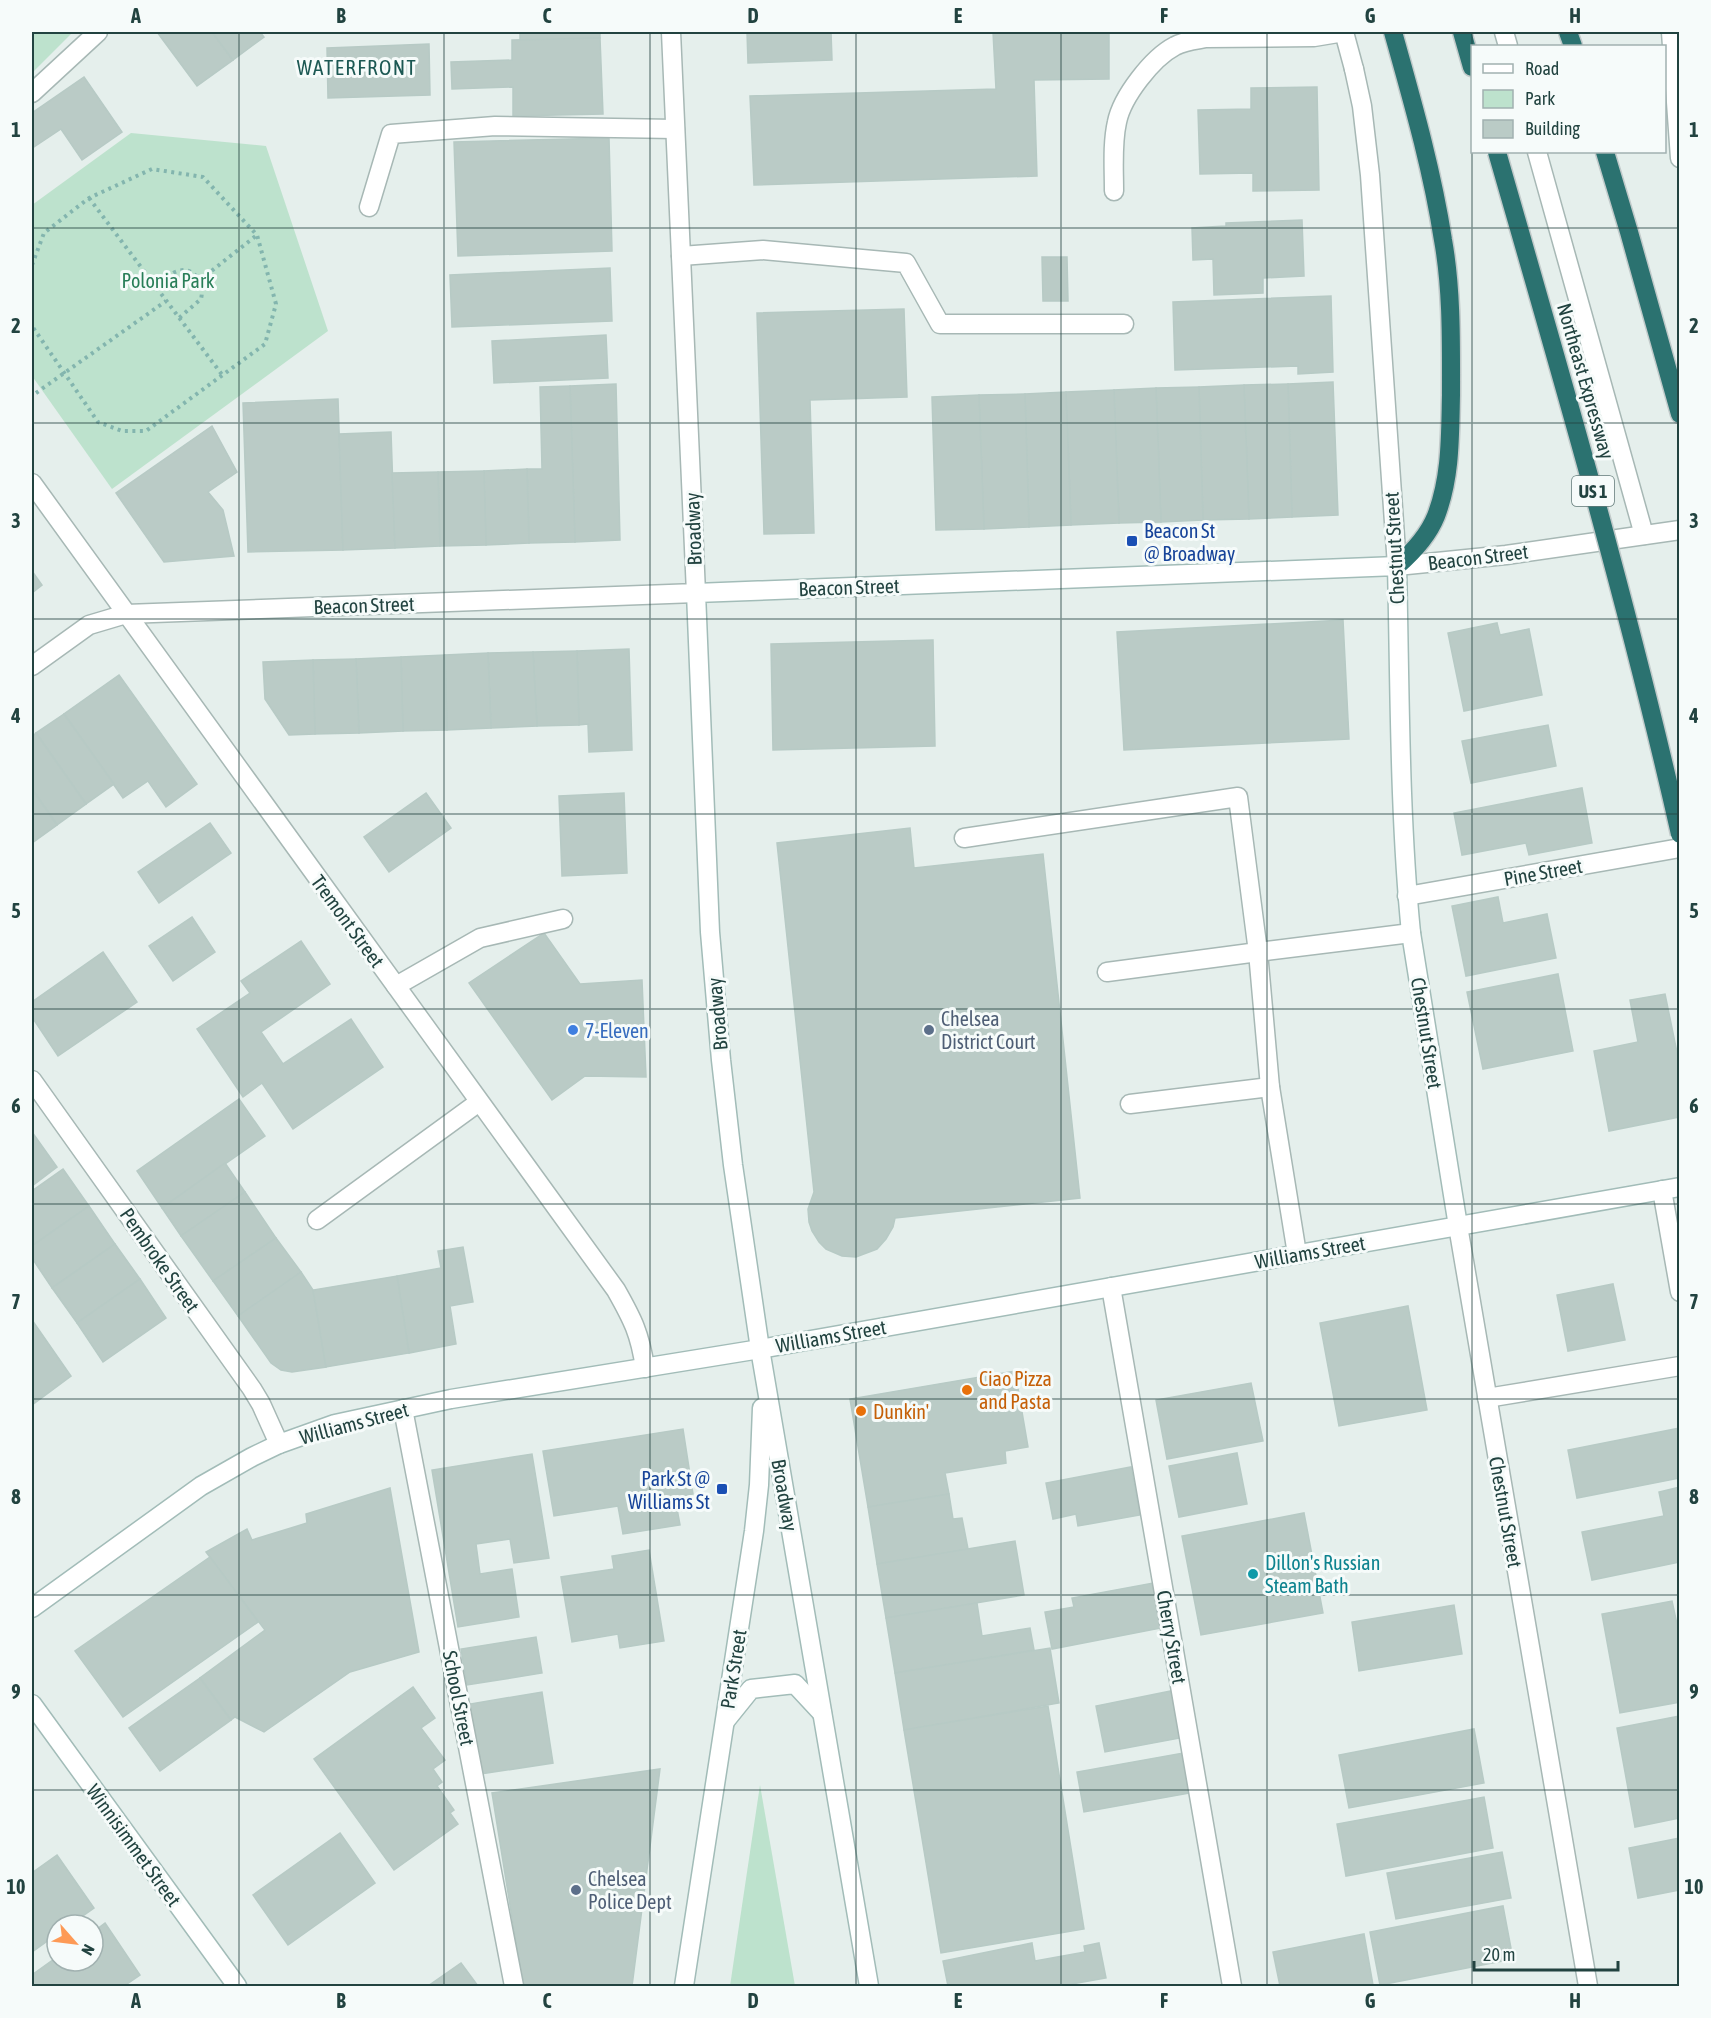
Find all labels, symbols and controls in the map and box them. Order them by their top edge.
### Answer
text: A [130,4,141,27]
text: B [336,4,346,27]
text: C [543,4,552,27]
text: D [747,4,759,27]
text: E [954,4,963,27]
text: F [1160,4,1168,27]
text: G [1365,4,1376,27]
text: H [1569,4,1581,27]
legend [1471,45,1666,153]
district label: WATERFRONT [297,55,417,79]
text: Road [1525,58,1559,79]
text: Park [1525,88,1555,109]
text: 1 [11,118,21,141]
text: Building [1525,118,1580,139]
text: 1 [1689,118,1699,141]
park label: Polonia Park [121,269,215,292]
street label: Northeast Expressway [1553,301,1619,461]
text: 2 [11,314,21,337]
text: 2 [1689,314,1699,337]
road number: US 1 [1572,476,1614,506]
street label: Chestnut Street [1380,491,1408,605]
street label: Broadway [680,492,706,566]
text: 3 [11,509,21,532]
text: 3 [1689,509,1699,532]
place label: Beacon St @ Broadway [1144,519,1235,565]
marker: Beacon St @ Broadway [1125,534,1139,548]
street label: Beacon Street [1426,539,1530,575]
street label: Beacon Street [798,574,900,600]
street label: Beacon Street [313,592,415,618]
text: 4 [10,704,21,727]
text: 4 [1688,704,1699,727]
street label: Pine Street [1502,854,1584,890]
street label: Tremont Street [307,870,389,972]
text: 5 [11,899,21,922]
text: 5 [1689,899,1699,922]
street label: Chestnut Street [1407,976,1447,1091]
street label: Broadway [702,977,732,1051]
place label: Chelsea District Court [941,1007,1036,1053]
place label: 7-Eleven [585,1019,649,1042]
marker: 7-Eleven [566,1023,580,1037]
marker: Chelsea District Court [922,1023,936,1037]
text: 6 [11,1094,21,1117]
text: 6 [1689,1094,1699,1117]
street label: Pembroke Street [116,1203,205,1317]
street label: Williams Street [1253,1231,1367,1273]
text: 7 [11,1290,21,1313]
text: 7 [1689,1290,1699,1313]
street label: Williams Street [774,1315,888,1357]
place label: Ciao Pizza and Pasta [979,1367,1052,1413]
marker: Ciao Pizza and Pasta [960,1383,974,1397]
street label: Williams Street [297,1397,411,1449]
place label: Dunkin' [873,1400,929,1423]
marker: Dunkin' [854,1404,868,1418]
street label: Chestnut Street [1485,1455,1527,1570]
street label: Broadway [767,1457,803,1533]
place label: Park St @ Williams St [628,1467,710,1513]
marker: Park St @ Williams St [715,1482,729,1496]
text: 8 [11,1485,21,1508]
text: 8 [1689,1485,1699,1508]
place label: Dillon's Russian Steam Bath [1265,1551,1380,1597]
marker: Dillon's Russian Steam Bath [1246,1567,1260,1581]
street label: Cherry Street [1152,1588,1192,1686]
street label: Park Street [715,1627,751,1710]
street label: School Street [439,1649,480,1748]
text: 9 [11,1680,21,1703]
text: 9 [1689,1680,1699,1703]
street label: Winnisimmet Street [82,1780,186,1911]
place label: Chelsea Police Dept [588,1867,672,1913]
text: 10 [7,1875,25,1898]
text: 10 [1685,1875,1703,1898]
marker: Chelsea Police Dept [569,1883,583,1897]
north arrow [45,1913,105,1973]
scale bar [1474,1934,1618,1972]
text: N [78,1942,98,1958]
text: 20 m [1483,1944,1515,1965]
text: A [130,1989,141,2012]
text: B [336,1989,346,2012]
text: C [543,1989,552,2012]
text: D [747,1989,759,2012]
text: E [954,1989,963,2012]
text: F [1160,1989,1168,2012]
text: G [1365,1989,1376,2012]
text: H [1569,1989,1581,2012]

